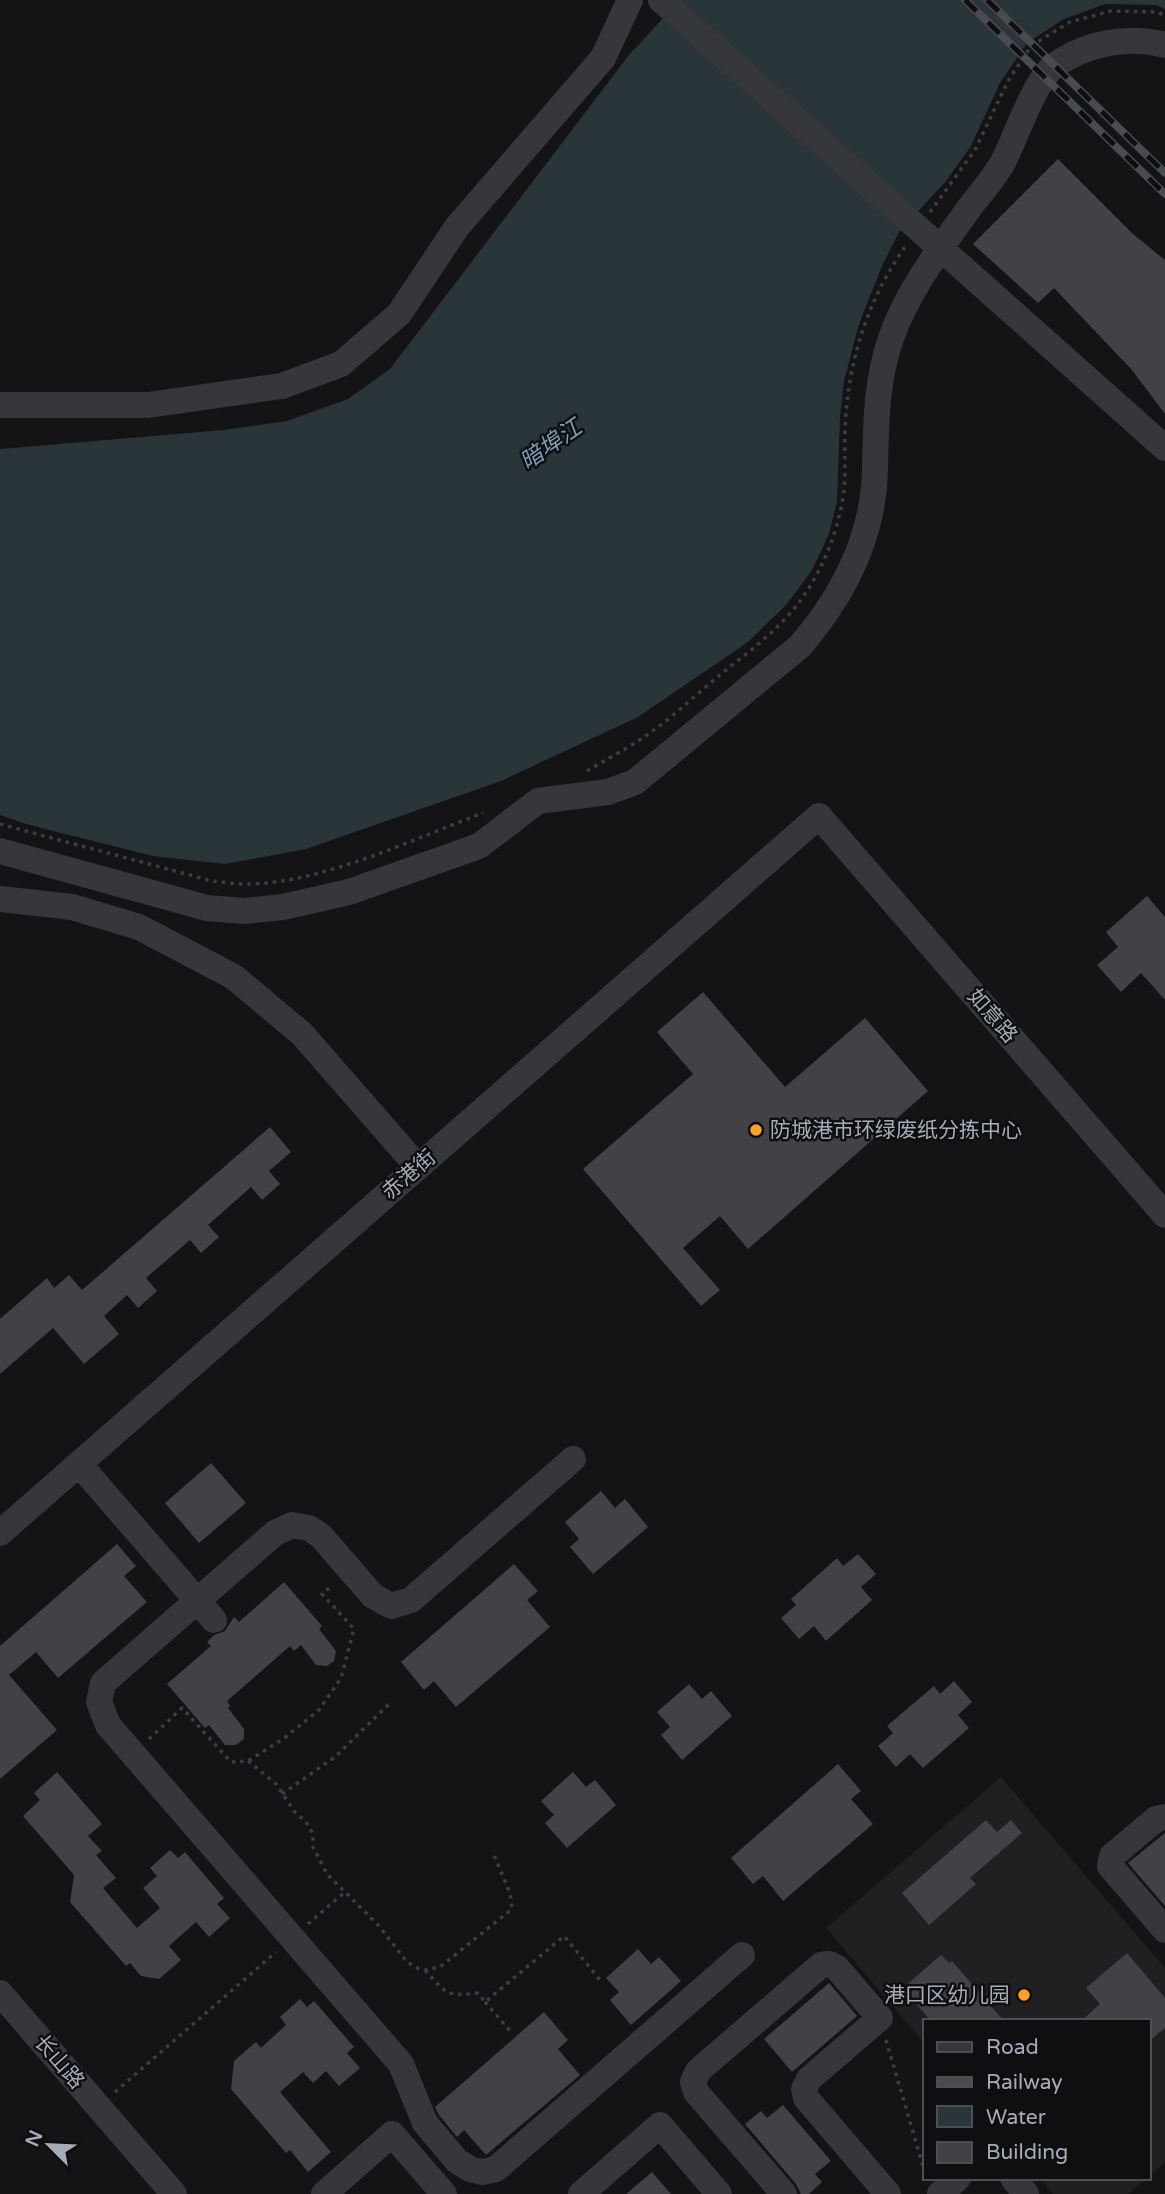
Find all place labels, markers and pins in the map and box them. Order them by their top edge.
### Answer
place label: 防城港市环绿废纸分拣中心 [770,1118,1022,1143]
marker: 防城港市环绿废纸分拣中心 [748,1122,764,1138]
place label: 港口区幼儿园 [884,1983,1010,2008]
marker: 港口区幼儿园 [1016,1987,1032,2003]

